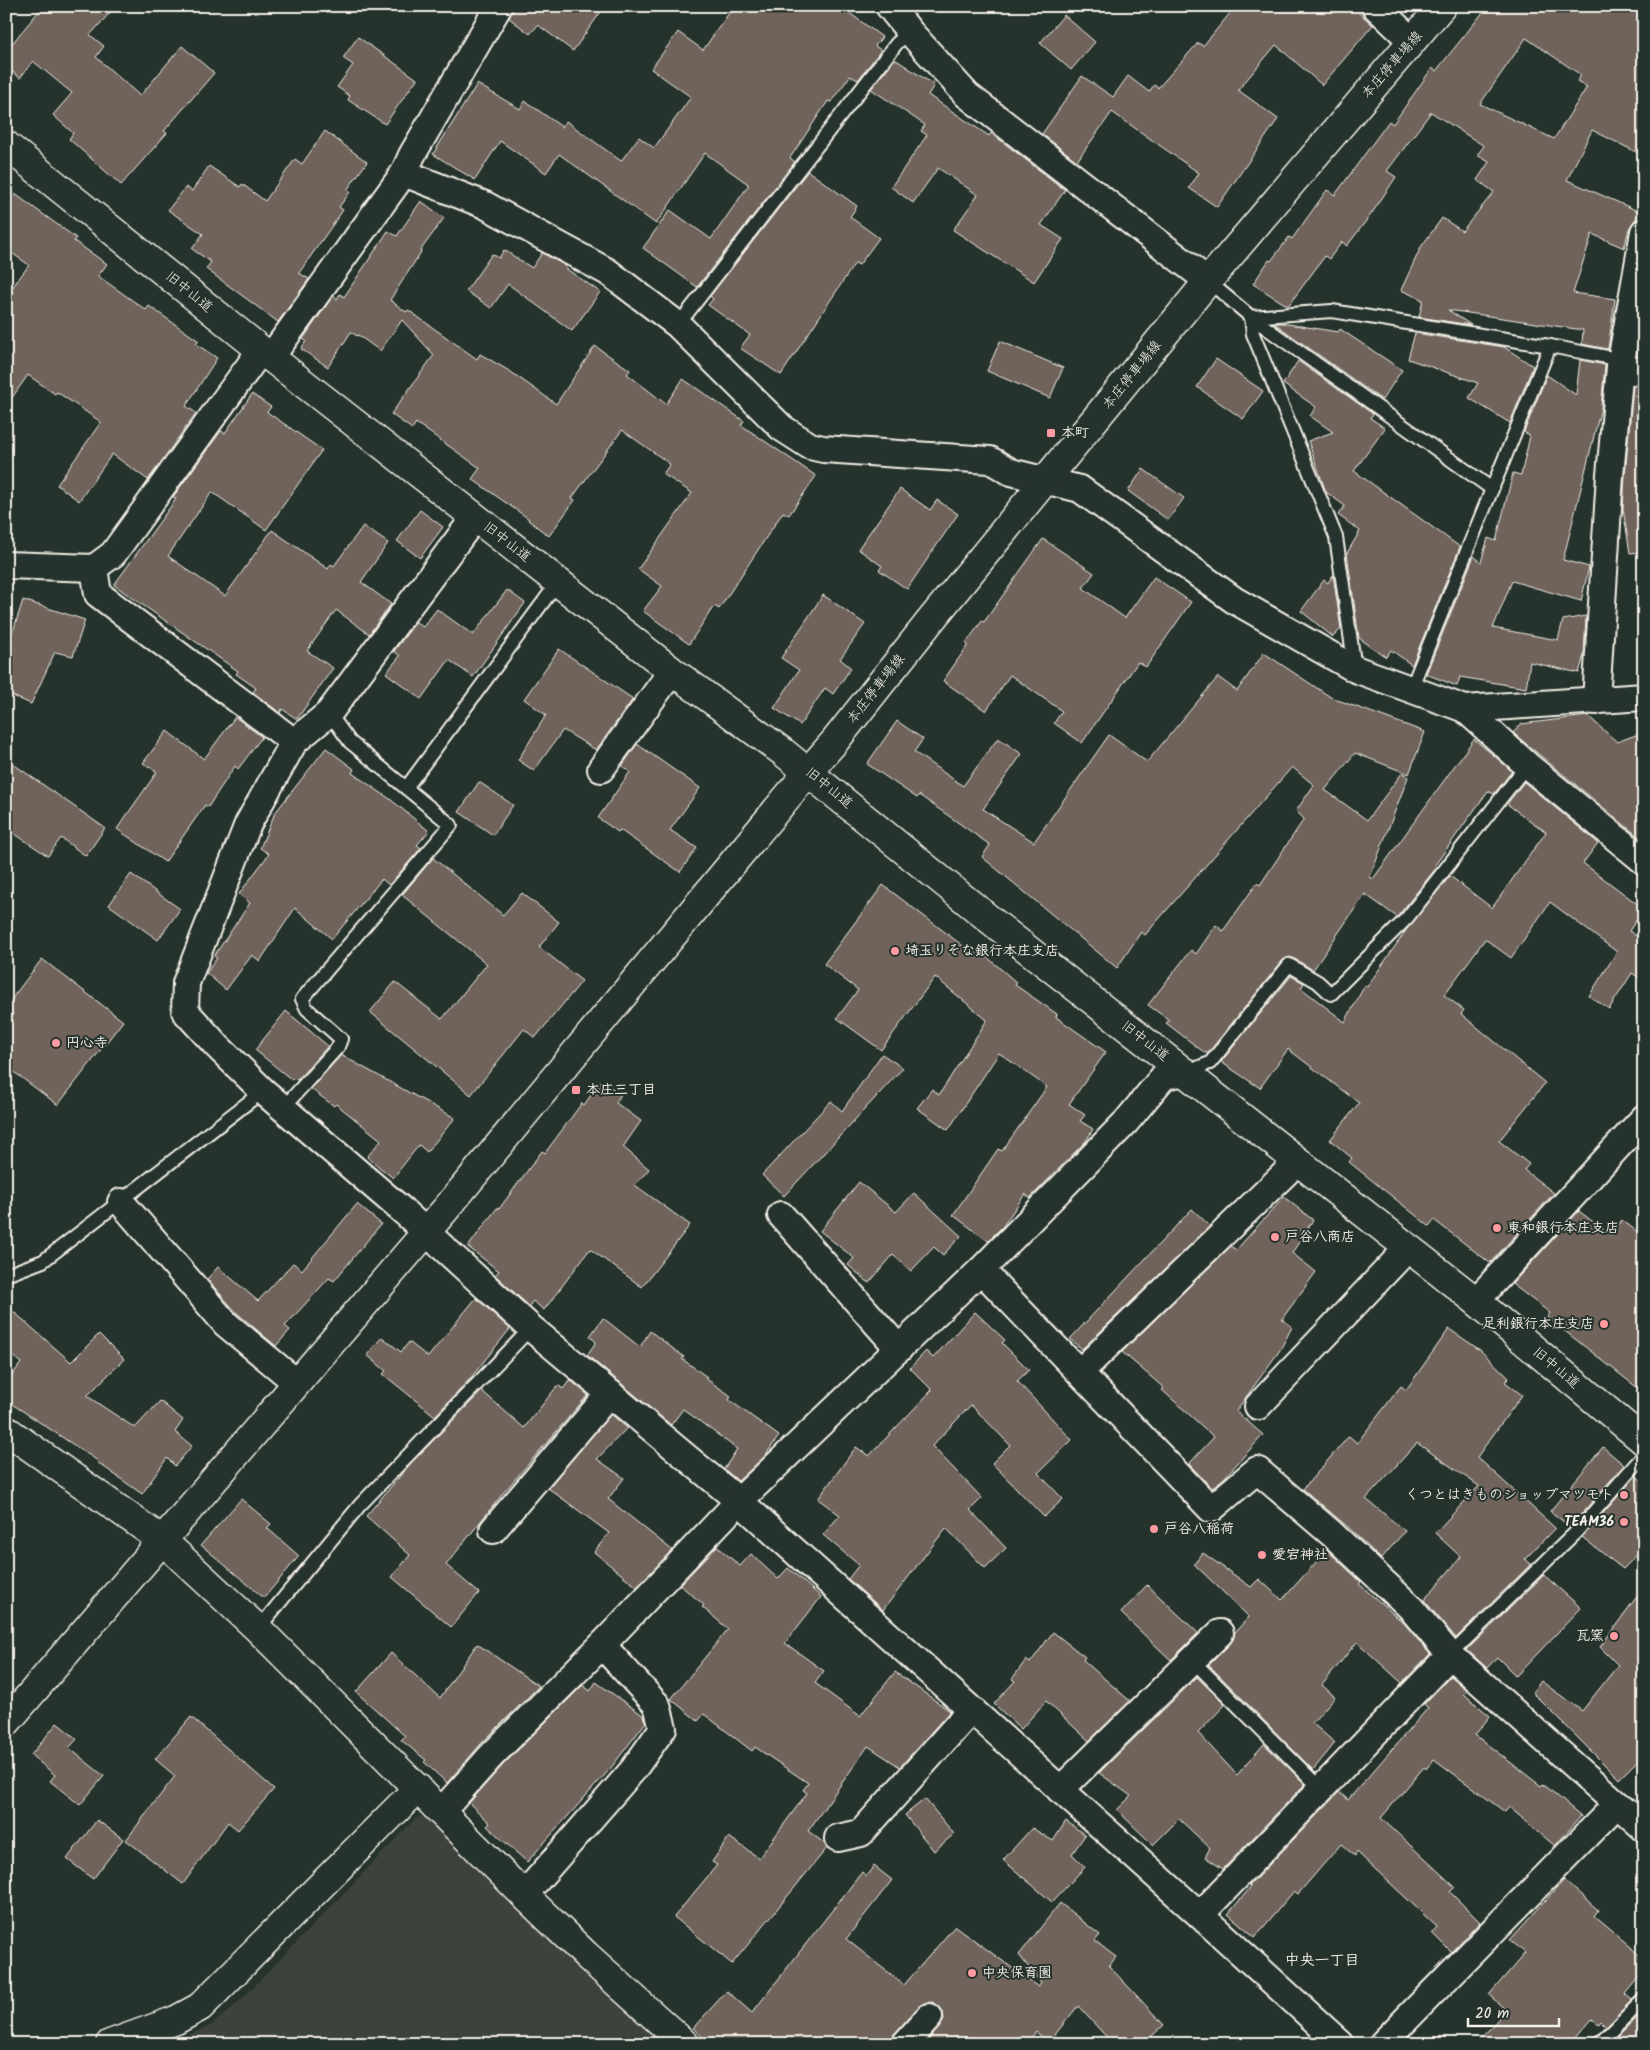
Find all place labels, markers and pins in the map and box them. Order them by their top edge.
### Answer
place label: 本町 [1061,422,1089,444]
marker: 本町 [1045,427,1057,439]
place label: 埼玉りそな銀行本庄支店 [905,940,1059,962]
marker: 埼玉りそな銀行本庄支店 [889,945,901,957]
place label: 円心寺 [66,1032,108,1054]
marker: 円心寺 [50,1037,62,1049]
place label: 本庄三丁目 [586,1079,656,1101]
marker: 本庄三丁目 [570,1084,582,1096]
place label: 東和銀行本庄支店 [1507,1217,1619,1239]
marker: 東和銀行本庄支店 [1491,1222,1503,1234]
place label: 戸谷八商店 [1285,1226,1355,1248]
marker: 戸谷八商店 [1269,1231,1281,1243]
place label: 足利銀行本庄支店 [1482,1313,1594,1335]
marker: 足利銀行本庄支店 [1598,1318,1610,1330]
place label: くつとはきものショップマツモト [1405,1484,1614,1506]
marker: くつとはきものショップマツモト [1618,1489,1630,1501]
place label: TEAM36 [1564,1511,1614,1533]
marker: TEAM36 [1618,1516,1630,1528]
place label: 戸谷八稲荷 [1164,1518,1234,1540]
marker: 戸谷八稲荷 [1148,1523,1160,1535]
place label: 愛宕神社 [1272,1544,1328,1566]
marker: 愛宕神社 [1256,1549,1268,1561]
place label: 瓦窯 [1576,1625,1604,1647]
marker: 瓦窯 [1608,1630,1620,1642]
place label: 中央保育園 [982,1962,1052,1984]
marker: 中央保育園 [966,1967,978,1979]

